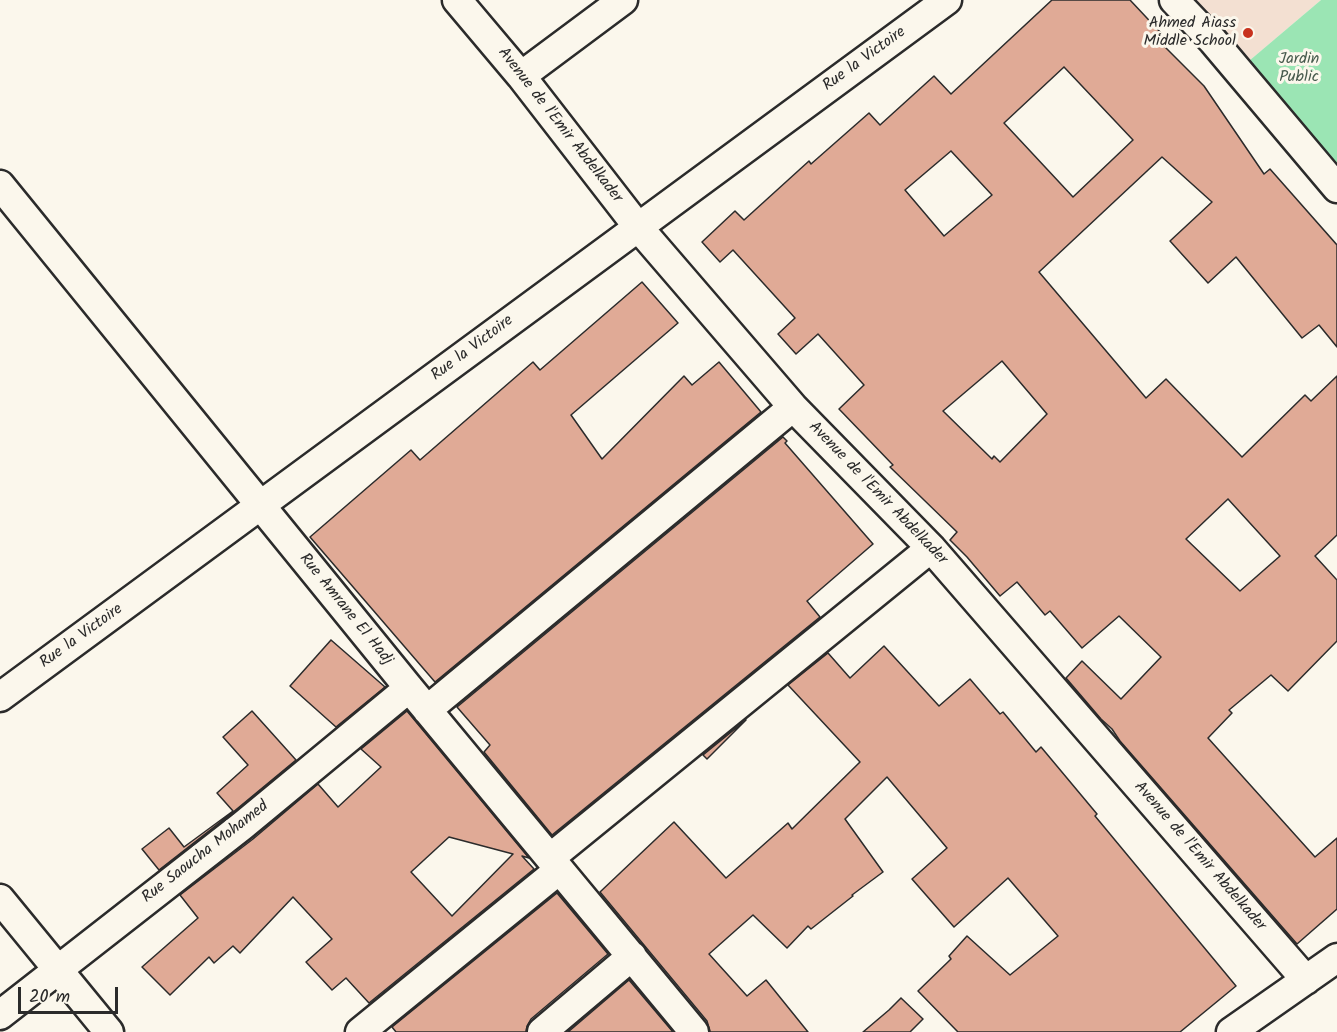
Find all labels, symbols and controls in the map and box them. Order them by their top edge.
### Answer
place label: Ahmed Aiass Middle School [1143,14,1236,52]
street label: Rue la Victoire [820,24,910,96]
marker: Ahmed Aiass Middle School [1241,26,1255,40]
street label: Avenue de l'Emir Abdelkader [492,45,626,207]
park label: Jardin Public [1279,50,1319,88]
street label: Rue la Victoire [428,312,518,386]
street label: Avenue de l'Emir Abdelkader [804,418,950,570]
street label: Rue Amrane El Hadj [294,550,396,670]
street label: Rue la Victoire [37,601,127,673]
street label: Avenue de l'Emir Abdelkader [1129,778,1269,936]
street label: Rue Saoucha Mohamed [139,798,273,908]
scale bar [21,975,122,1013]
text: 20 m [29,983,70,1012]

